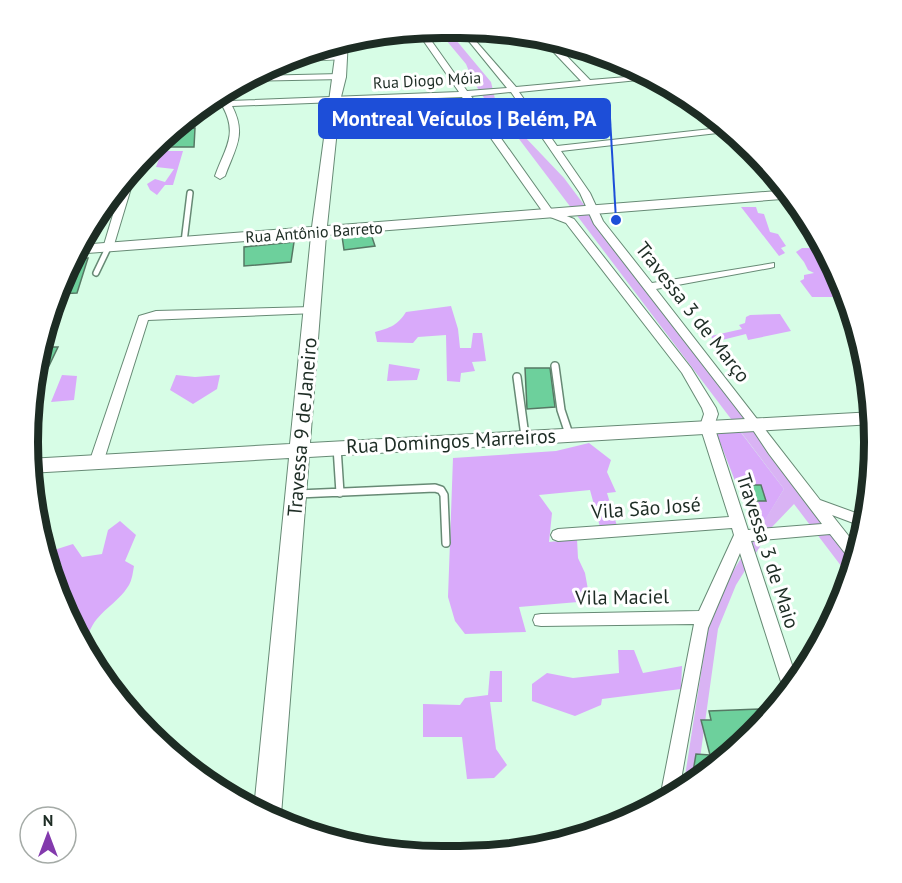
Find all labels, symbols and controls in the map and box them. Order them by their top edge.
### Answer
street label: Rua Diogo Móia [372,67,482,93]
callout: Montreal Veículos | Belém, PA [319,99,610,138]
text: Montreal Veículos | Belém, PA [332,105,597,132]
street label: Rua Antônio Barreto [245,217,383,247]
street label: Travessa 3 de Março [630,236,756,388]
street label: Travessa 9 de Janeiro [281,336,323,518]
street label: Rua Domingos Marreiros [345,423,557,459]
street label: Travessa 3 de Maio [731,470,805,632]
street label: Vila São José [589,491,702,525]
street label: Vila Maciel [574,583,669,611]
north arrow [18,805,78,865]
text: N [43,810,53,830]

